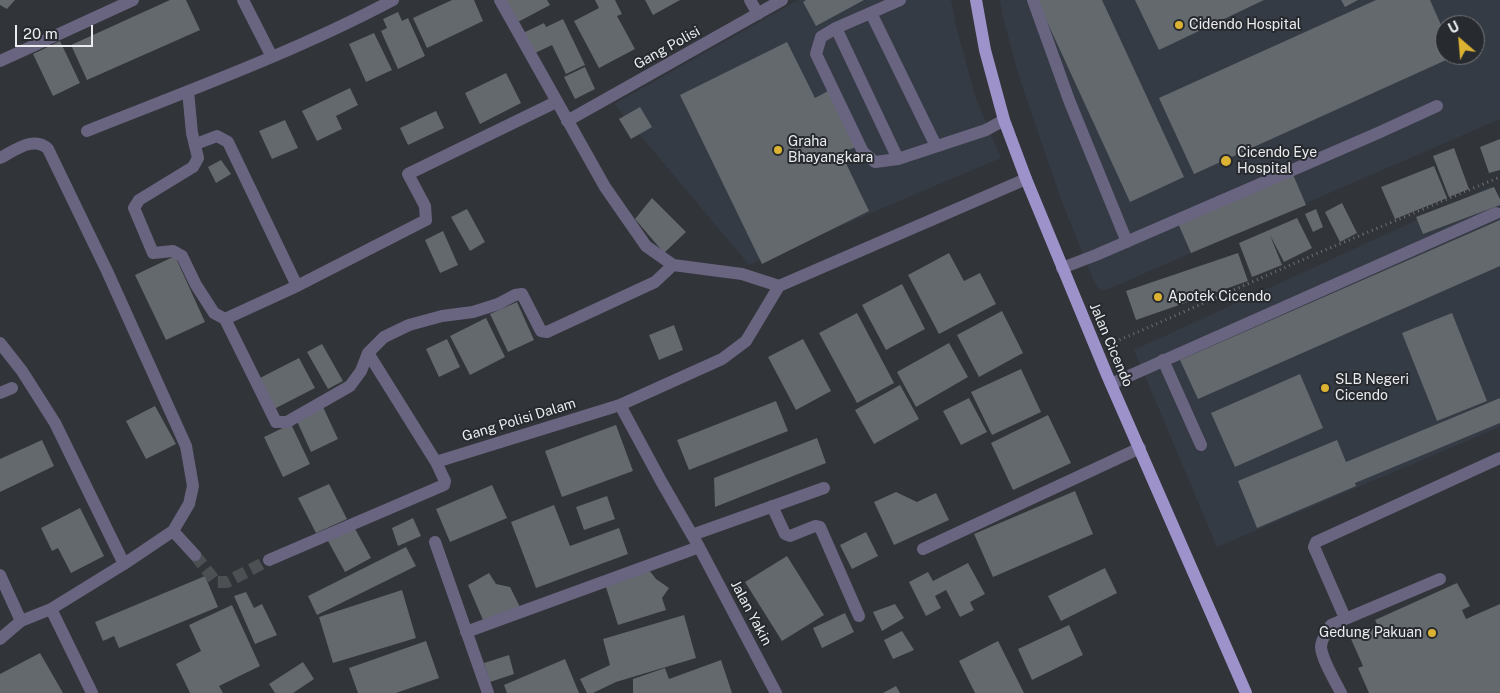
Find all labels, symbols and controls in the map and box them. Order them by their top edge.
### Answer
scale bar [18,15,95,47]
north arrow [1435,15,1485,65]
place label: Cidendo Hospital [1189,17,1301,33]
text: U [1445,18,1462,37]
marker: Cidendo Hospital [1173,19,1185,31]
street label: Gang Polisi [631,23,703,73]
text: 20 m [23,25,58,42]
place label: Graha Bhayangkara [788,134,873,166]
marker: Graha Bhayangkara [772,144,784,156]
place label: Cicendo Eye Hospital [1237,145,1317,178]
marker: Cicendo Eye Hospital [1219,154,1233,168]
place label: Apotek Cicendo [1168,289,1271,305]
marker: Apotek Cicendo [1152,291,1164,303]
street label: Jalan Cicendo [1086,301,1136,389]
place label: SLB Negeri Cicendo [1335,372,1409,404]
marker: SLB Negeri Cicendo [1319,382,1331,394]
street label: Gang Polisi Dalam [460,395,578,445]
street label: Jalan Yakin [727,578,775,648]
place label: Gedung Pakuan [1319,625,1422,641]
marker: Gedung Pakuan [1426,627,1438,639]

